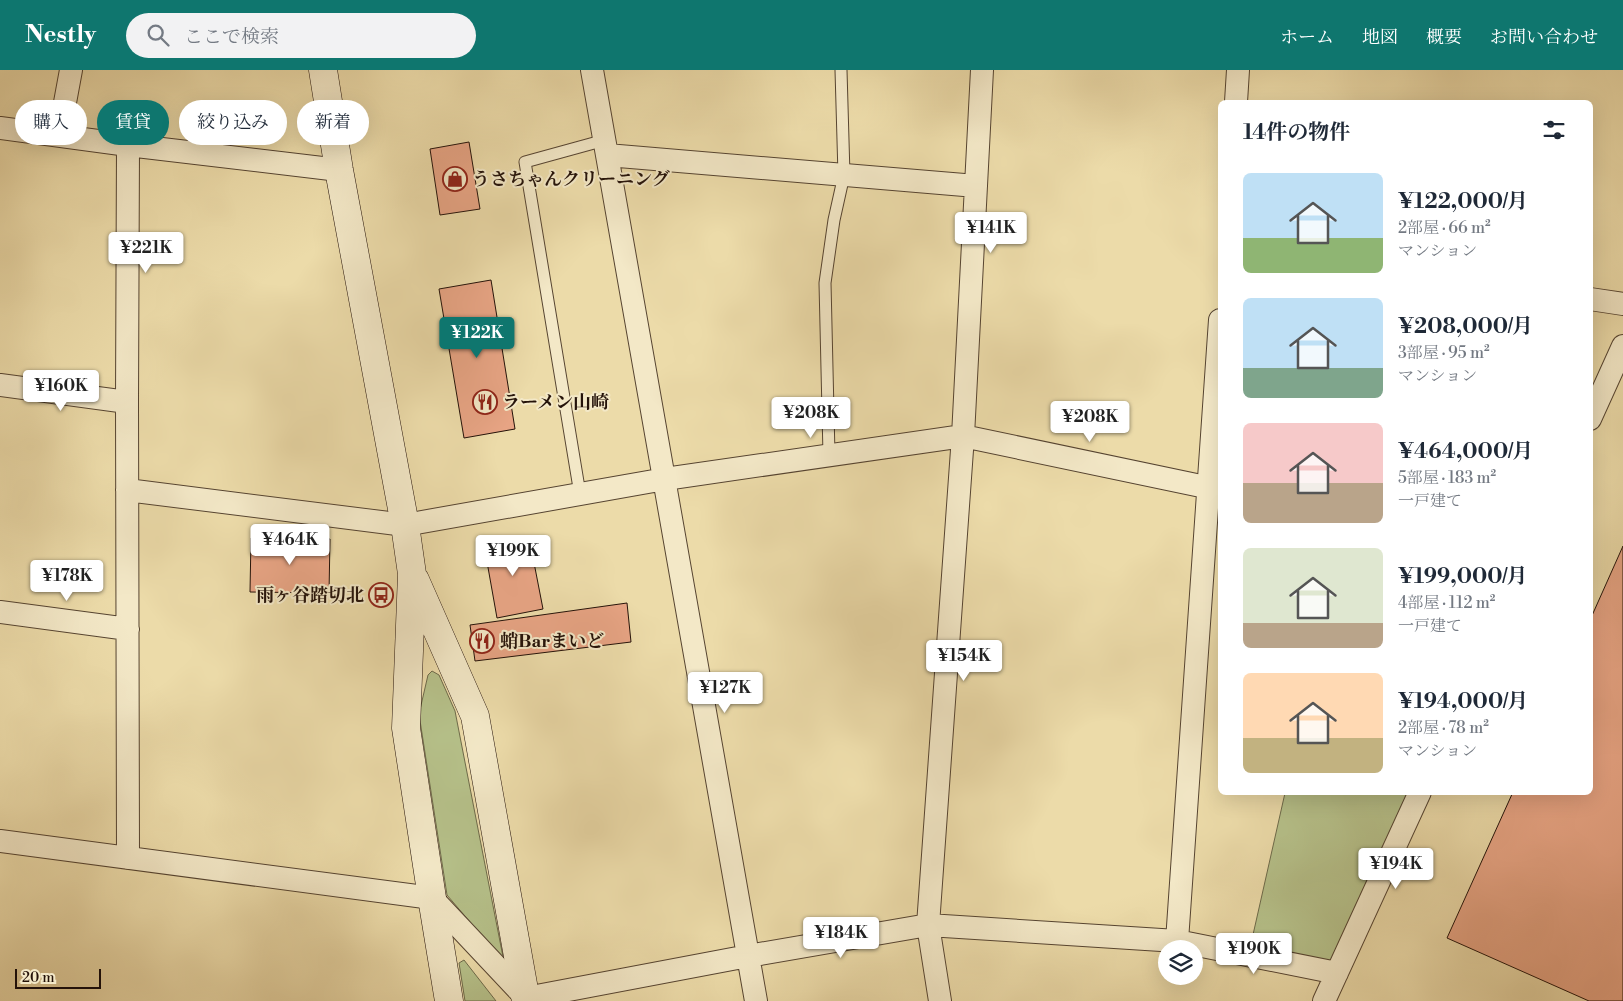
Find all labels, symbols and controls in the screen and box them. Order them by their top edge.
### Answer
search box [126,13,476,58]
text: Nestly [25,20,96,50]
icon: search [144,21,172,49]
text: ここで検索 [184,25,279,49]
text: ホーム [1280,26,1334,49]
text: 地図 [1362,26,1398,49]
text: 概要 [1426,26,1462,49]
text: お問い合わせ [1490,26,1598,49]
chip: 購入 [15,100,87,145]
chip: 賃貸 [97,100,169,145]
chip: 絞り込み [179,100,287,145]
chip: 新着 [297,100,369,145]
icon: filters [1540,116,1568,144]
text: 14件の物件 [1243,120,1350,146]
shop icon: うさちゃんクリーニング [442,166,468,192]
place label: うさちゃんクリーニング [472,168,670,191]
text: ¥122,000/月 [1398,189,1528,215]
icon: home [1283,193,1343,253]
pin: ¥141K [956,212,1026,254]
text: ¥141K [966,218,1016,238]
text: 2部屋 · 66 m² [1398,218,1491,238]
pin: ¥221K [111,232,181,274]
text: ¥221K [119,238,173,258]
text: マンション [1398,241,1477,261]
text: ¥208,000/月 [1398,314,1533,340]
pin: ¥122K [442,316,512,359]
icon: home [1283,318,1343,378]
text: ¥122K [450,323,504,343]
text: 3部屋 · 95 m² [1398,343,1490,363]
text: マンション [1398,366,1477,386]
pin: ¥160K [26,370,96,412]
text: ¥160K [34,376,88,396]
restaurant icon: ラーメン山崎 [472,389,498,415]
place label: ラーメン山崎 [502,391,609,414]
pin: ¥208K [776,396,846,439]
pin: ¥208K [1055,400,1125,443]
text: ¥208K [782,403,840,423]
text: ¥208K [1061,407,1119,427]
text: ¥464,000/月 [1398,439,1533,465]
icon: home [1283,443,1343,503]
text: 5部屋 · 183 m² [1398,468,1496,488]
text: 一戸建て [1398,491,1462,511]
pin: ¥464K [255,524,325,566]
text: ¥464K [261,530,319,550]
pin: ¥199K [478,534,548,577]
text: ¥199K [487,541,539,561]
pin: ¥178K [32,560,102,602]
text: ¥199,000/月 [1398,564,1528,590]
text: ¥178K [41,566,93,586]
icon: home [1283,568,1343,628]
bus stop icon: 雨ヶ谷踏切北 [368,582,394,608]
place label: 雨ヶ谷踏切北 [256,584,364,607]
text: 4部屋 · 112 m² [1398,593,1495,613]
text: 一戸建て [1398,616,1462,636]
restaurant icon: 蛸Barまいど [469,628,495,654]
place label: 蛸Barまいど [500,630,604,653]
pin: ¥154K [929,640,999,682]
text: ¥154K [937,646,991,666]
pin: ¥127K [690,672,760,714]
text: ¥127K [699,678,751,698]
text: ¥194,000/月 [1398,689,1528,715]
icon: home [1283,693,1343,753]
text: 2部屋 · 78 m² [1398,718,1489,738]
text: マンション [1398,741,1477,761]
pin: ¥194K [1361,848,1431,890]
text: ¥194K [1369,854,1423,874]
pin: ¥184K [806,916,876,959]
text: ¥184K [814,923,868,943]
pin: ¥190K [1219,932,1289,975]
text: ¥190K [1227,939,1281,959]
map controls [1158,940,1203,985]
button: layers [1158,940,1203,985]
scale bar [15,966,101,989]
text: 20 m [22,969,54,987]

